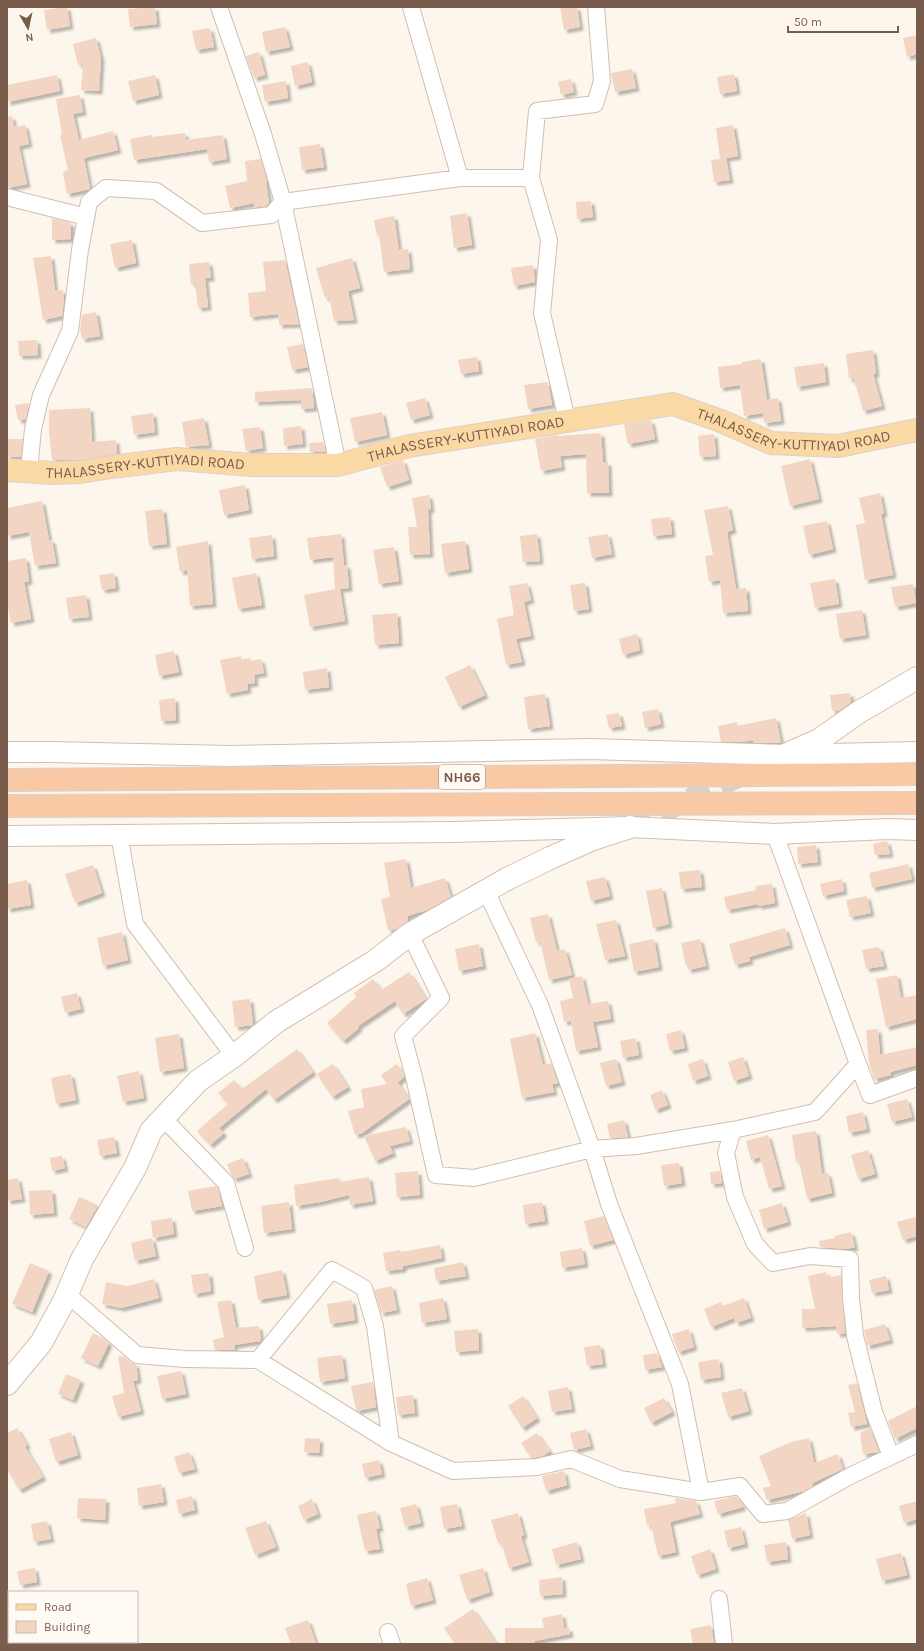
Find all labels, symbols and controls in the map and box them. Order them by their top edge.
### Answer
north arrow [8,8,48,48]
scale bar [788,8,898,34]
text: 50 m [794,15,822,29]
text: N [25,30,34,44]
street label: THALASSERY-KUTTIYADI ROAD [694,404,892,455]
street label: THALASSERY-KUTTIYADI ROAD [365,412,566,466]
street label: THALASSERY-KUTTIYADI ROAD [45,450,246,482]
road number: NH66 [439,765,485,789]
legend [8,1591,138,1643]
text: Road [44,1600,72,1614]
text: Building [44,1620,91,1634]

